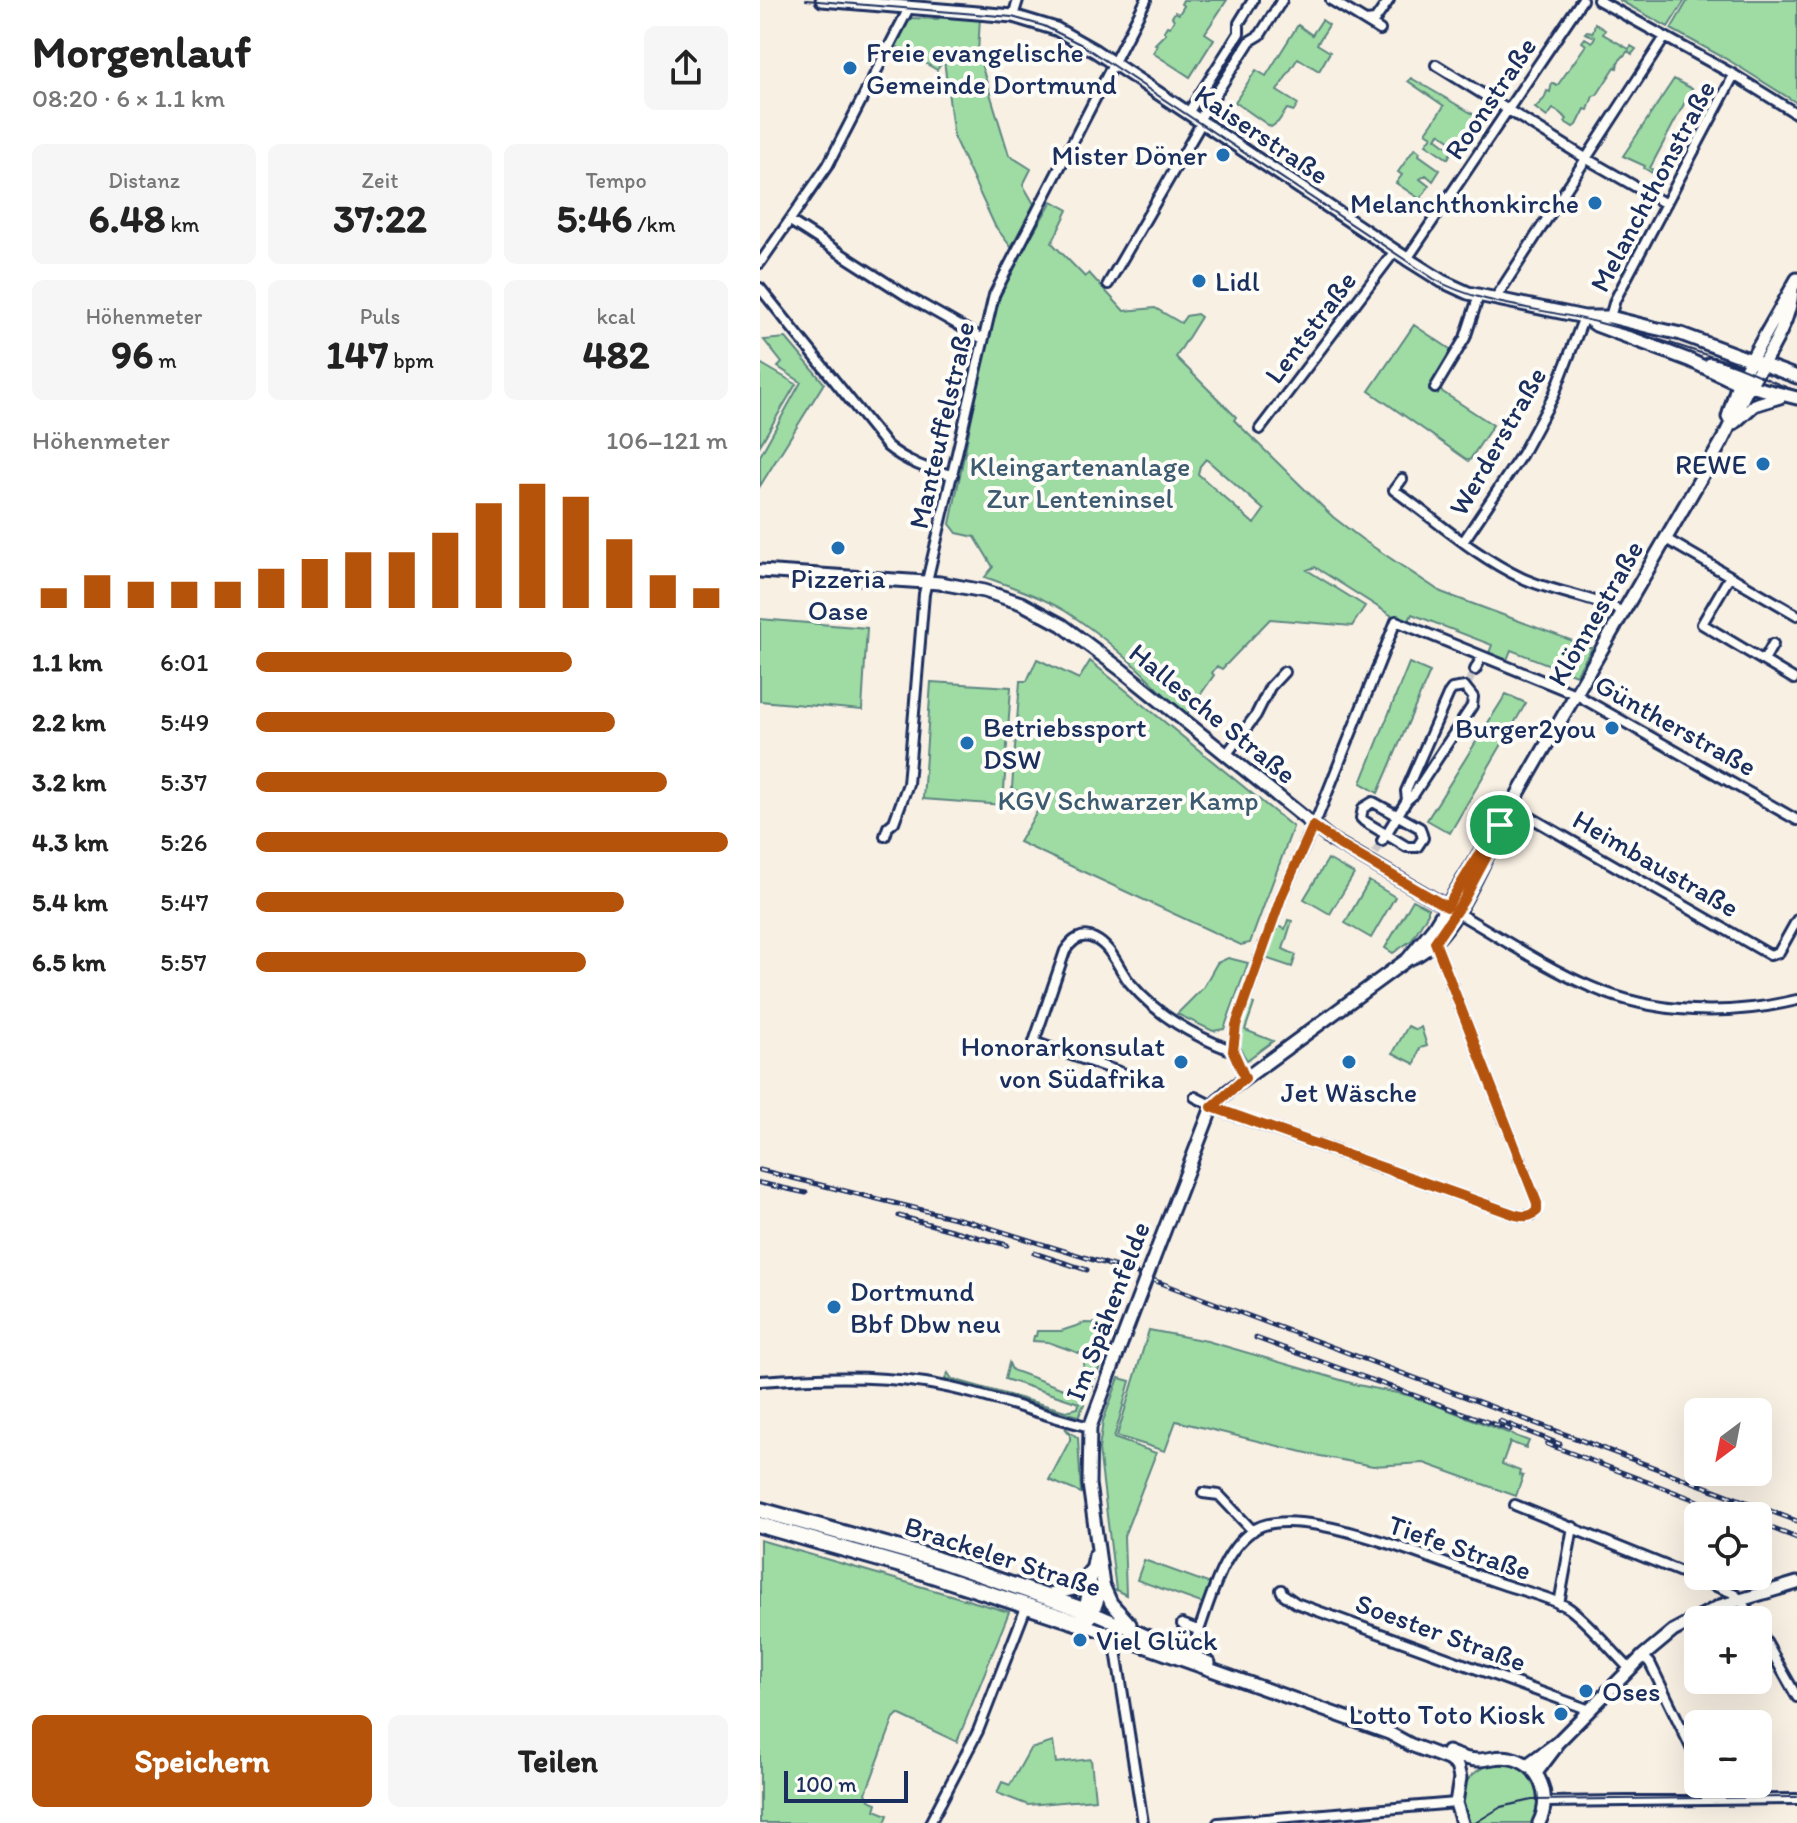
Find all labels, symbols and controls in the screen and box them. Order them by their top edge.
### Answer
text: Morgenlauf [32,25,251,78]
button: share [644,26,728,110]
street label: Roonstraße [1437,30,1543,166]
place label: Freie evangelische Gemeinde Dortmund [866,35,1117,101]
marker: Freie evangelische Gemeinde Dortmund [841,59,859,77]
street label: Melanchthonstraße [1582,74,1722,298]
street label: Kaiserstraße [1188,77,1336,191]
text: 08:20 · 6 × 1.1 km [32,82,225,114]
place label: Mister Döner [1051,138,1207,172]
marker: Mister Döner [1214,146,1232,164]
text: Distanz [108,167,180,194]
text: Zeit [362,167,398,194]
text: Tempo [585,167,647,194]
place label: Melanchthonkirche [1350,186,1579,220]
text: 6.48 [88,194,165,242]
text: 37:22 [333,194,427,242]
text: 5:46 [556,194,632,242]
marker: Melanchthonkirche [1586,194,1604,212]
text: km [165,211,200,238]
text: /km [632,211,676,238]
place label: Lidl [1215,264,1260,298]
street label: Lentstraße [1257,264,1363,390]
marker: Lidl [1190,272,1208,290]
text: Höhenmeter [86,303,202,330]
text: Puls [360,303,400,330]
text: kcal [596,303,636,330]
street label: Manteuffelstraße [901,318,981,532]
text: 96 [111,330,153,378]
text: 147 [326,330,388,378]
text: 482 [583,330,650,378]
text: m [153,347,177,374]
text: bpm [388,347,434,374]
street label: Werderstraße [1441,361,1553,521]
text: Höhenmeter [32,424,170,456]
text: 106–121 m [606,424,728,456]
place label: REWE [1675,447,1747,481]
park label: Kleingartenanlage Zur Lenteninsel [970,449,1190,515]
marker: REWE [1754,455,1772,473]
street label: Klönnestraße [1540,534,1650,692]
marker: Pizzeria Oase [829,539,847,557]
place label: Pizzeria Oase [790,561,886,627]
street label: Hallesche Straße [1122,635,1304,791]
text: 1.1 km [32,646,103,678]
text: 6:01 [160,646,208,678]
street label: Güntherstraße [1589,667,1763,783]
text: 2.2 km [32,706,106,738]
text: 5:49 [160,706,209,738]
place label: Betriebssport DSW [983,710,1147,776]
place label: Burger2you [1455,711,1596,745]
marker: Burger2you [1603,719,1621,737]
marker: Betriebssport DSW [958,734,976,752]
text: 3.2 km [32,766,106,798]
text: 5:37 [160,766,207,798]
park label: KGV Schwarzer Kamp [997,783,1259,817]
pin [1466,791,1534,859]
street label: Heimbaustraße [1567,802,1745,924]
icon: arrive [1478,803,1522,847]
text: 4.3 km [32,826,108,858]
text: 5:26 [160,826,207,858]
text: 5.4 km [32,886,108,918]
text: 5:47 [160,886,209,918]
text: 6.5 km [32,946,106,978]
text: 5:57 [160,946,207,978]
place label: Honorarkonsulat von Südafrika [961,1029,1165,1095]
marker: Honorarkonsulat von Südafrika [1172,1053,1190,1071]
marker: Jet Wäsche [1340,1053,1358,1071]
place label: Jet Wäsche [1281,1075,1417,1109]
street label: Im Spähenfelde [1057,1217,1157,1405]
place label: Dortmund Bbf Dbw neu [850,1274,1001,1340]
marker: Dortmund Bbf Dbw neu [825,1298,843,1316]
north arrow [1684,1398,1772,1486]
map controls [1684,1398,1772,1798]
button: locate [1684,1502,1772,1590]
street label: Tiefe Straße [1384,1507,1536,1587]
street label: Brackeler Straße [900,1508,1106,1604]
street label: Soester Straße [1351,1585,1531,1679]
button: + [1684,1606,1772,1694]
place label: Viel Glück [1096,1623,1218,1657]
marker: Viel Glück [1071,1631,1089,1649]
place label: Oses [1602,1674,1661,1708]
marker: Oses [1577,1682,1595,1700]
place label: Lotto Toto Kiosk [1349,1697,1546,1731]
marker: Lotto Toto Kiosk [1552,1705,1570,1723]
button: − [1684,1710,1772,1798]
button: Speichern [32,1715,372,1807]
button: Teilen [388,1715,728,1807]
scale bar [784,1767,908,1803]
text: 100 m [796,1771,857,1798]

